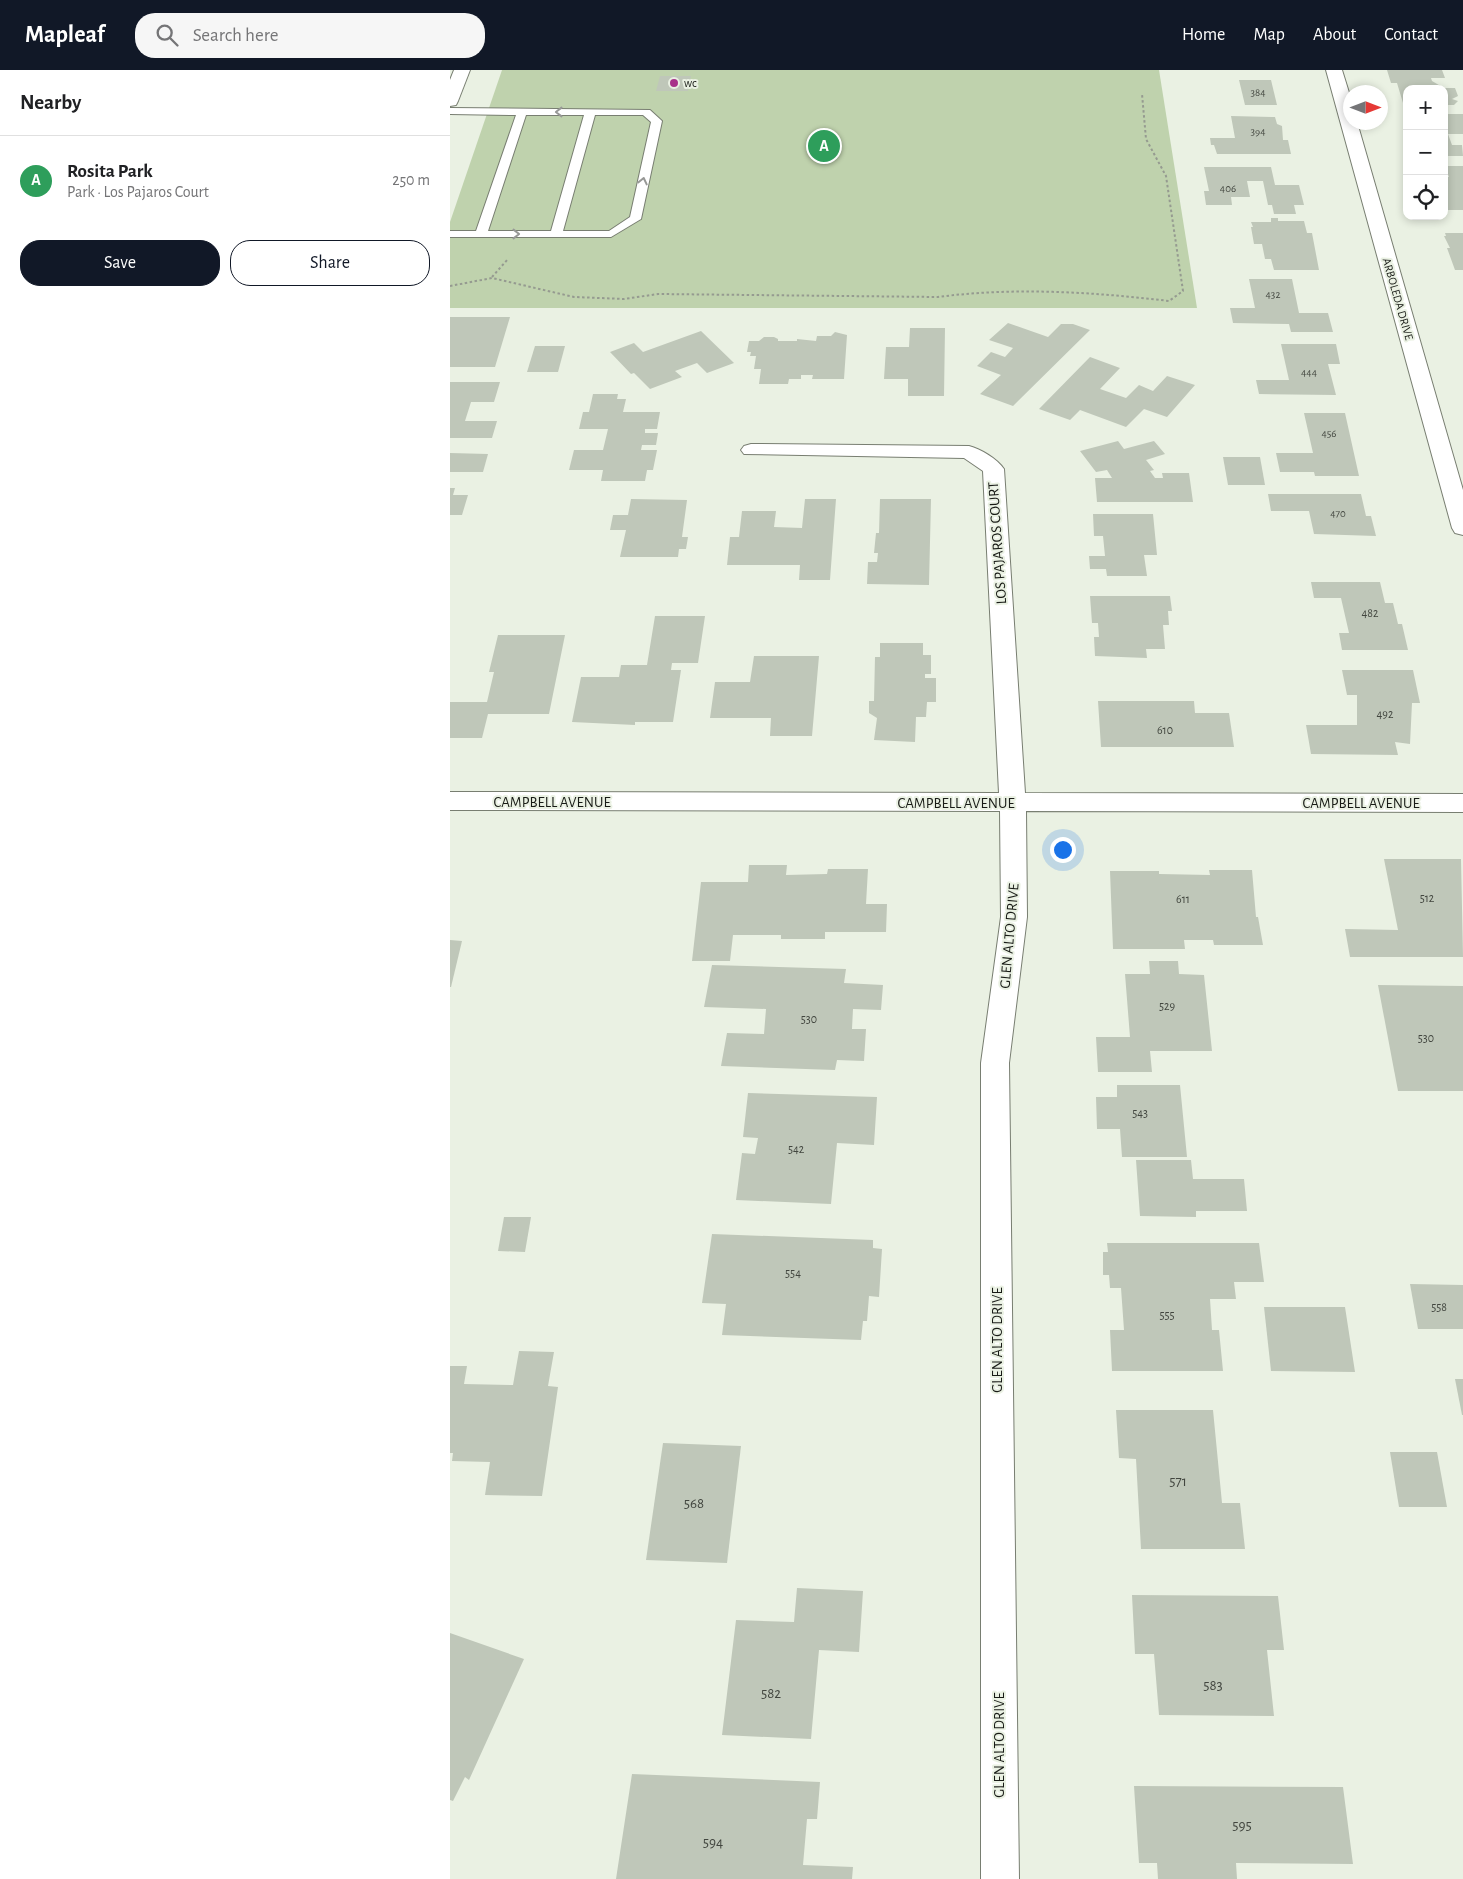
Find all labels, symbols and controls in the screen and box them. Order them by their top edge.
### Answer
search box [135,13,485,58]
icon: search [153,21,181,49]
text: Mapleaf [25,23,105,47]
text: Search here [193,26,279,45]
text: Home [1182,26,1225,44]
text: Map [1253,26,1285,44]
text: About [1313,26,1356,44]
text: Contact [1384,26,1438,44]
marker: wc [668,77,680,89]
place label: wc [684,77,697,89]
north arrow [1343,85,1388,130]
map controls [1403,85,1448,220]
button: + [1403,85,1448,130]
house number: 384 [1250,87,1266,98]
text: Nearby [20,92,81,113]
one-way arrow [554,107,562,117]
house number: 394 [1251,126,1266,137]
pin: A [808,127,840,165]
button: − [1403,130,1448,175]
text: Rosita Park [67,162,153,181]
text: A [31,172,41,188]
text: 250 m [392,172,430,188]
button: locate [1403,175,1448,220]
one-way arrow [637,176,648,185]
house number: 406 [1220,183,1236,194]
text: Park · Los Pajaros Court [67,184,209,200]
one-way arrow [513,229,521,239]
button: Save [20,240,220,286]
button: Share [230,240,430,286]
street label: ARBOLEDA DRIVE [1381,257,1416,342]
house number: 432 [1266,289,1280,300]
house number: 444 [1301,367,1317,378]
house number: 456 [1321,428,1337,439]
street label: LOS PAJAROS COURT [986,480,1009,605]
house number: 470 [1330,508,1346,519]
house number: 482 [1362,607,1379,619]
house number: 492 [1377,708,1394,720]
house number: 610 [1157,724,1173,736]
street label: CAMPBELL AVENUE [493,795,611,810]
street label: CAMPBELL AVENUE [897,796,1015,811]
street label: CAMPBELL AVENUE [1302,796,1420,811]
your location [1050,837,1076,863]
street label: GLEN ALTO DRIVE [997,883,1022,989]
house number: 512 [1420,892,1435,904]
house number: 611 [1176,893,1190,905]
house number: 529 [1159,1000,1175,1012]
house number: 530 [801,1013,817,1025]
house number: 530 [1418,1032,1434,1044]
house number: 543 [1132,1107,1148,1119]
house number: 542 [788,1143,805,1155]
house number: 554 [785,1267,801,1279]
street label: GLEN ALTO DRIVE [990,1287,1005,1393]
house number: 558 [1431,1301,1447,1313]
house number: 555 [1159,1309,1175,1321]
house number: 571 [1169,1474,1187,1489]
house number: 568 [684,1496,704,1511]
house number: 583 [1203,1678,1223,1693]
house number: 582 [761,1686,781,1701]
street label: GLEN ALTO DRIVE [992,1692,1007,1798]
house number: 595 [1232,1818,1252,1833]
house number: 594 [703,1835,723,1850]

